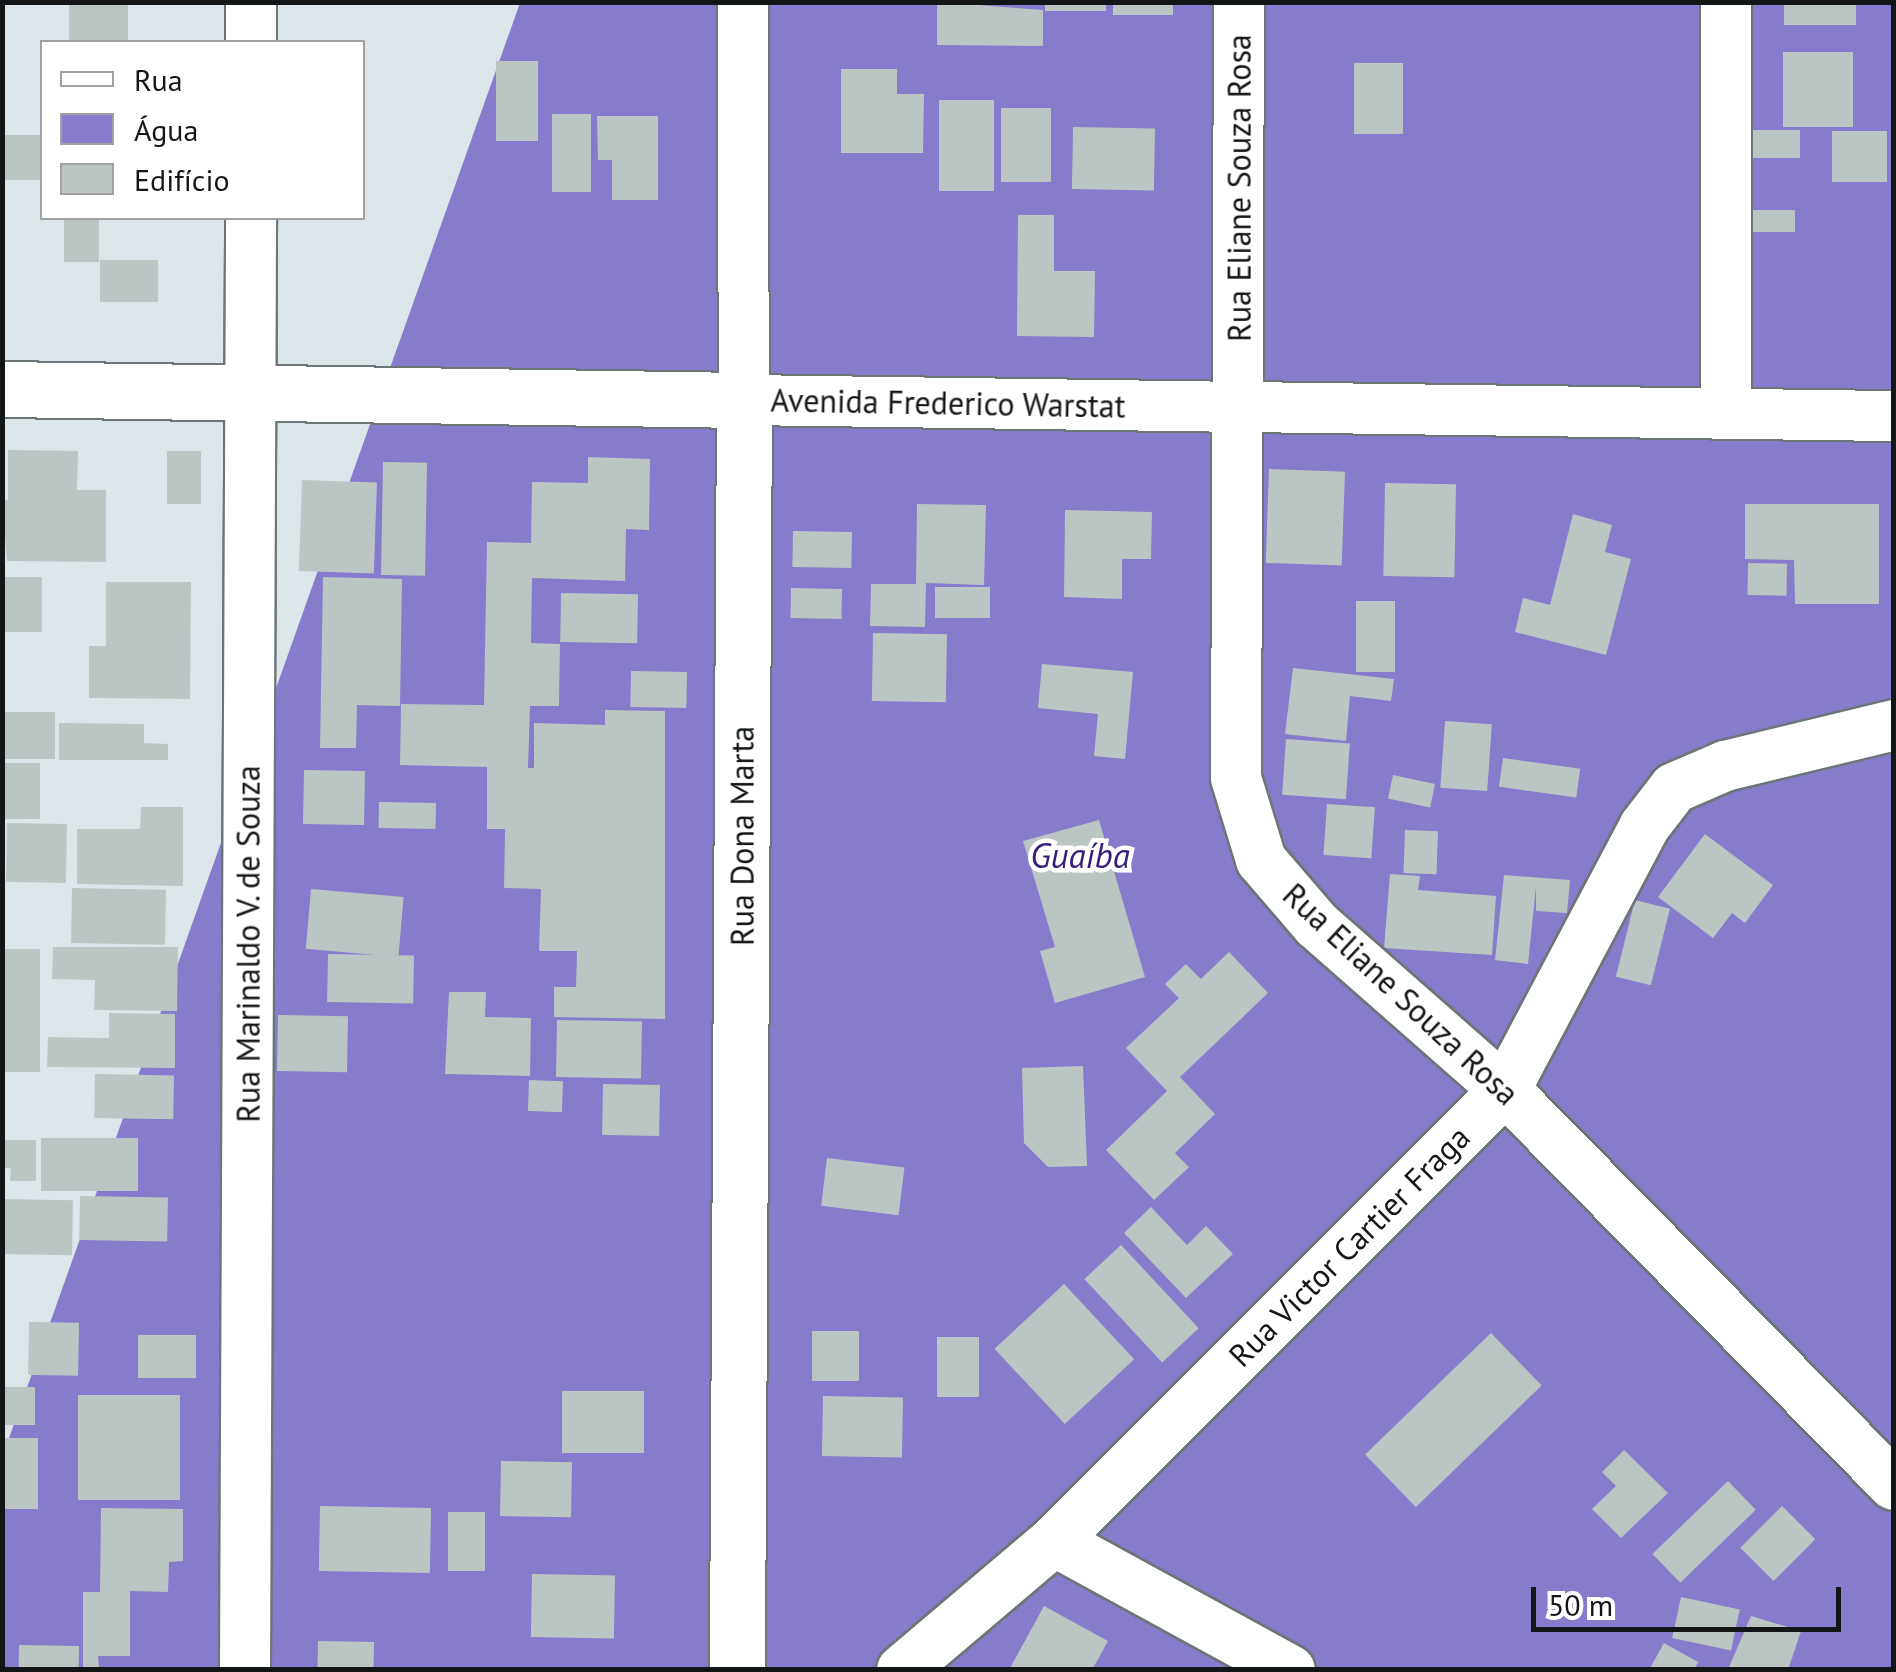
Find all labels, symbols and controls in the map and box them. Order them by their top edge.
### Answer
street label: Rua Eliane Souza Rosa [1220,34,1258,342]
legend [40,40,365,220]
text: Rua [134,60,183,99]
text: Água [134,110,198,149]
text: Edifício [134,160,230,199]
street label: Avenida Frederico Warstat [770,381,1126,425]
street label: Rua Dona Marta [723,726,761,946]
street label: Rua Marinaldo V. de Souza [229,764,267,1124]
water label: Guaíba [1030,834,1130,876]
street label: Rua Eliane Souza Rosa [1275,875,1527,1113]
street label: Rua Victor Cartier Fraga [1220,1117,1478,1375]
scale bar [1536,1567,1846,1629]
text: 50 m [1548,1585,1613,1624]

